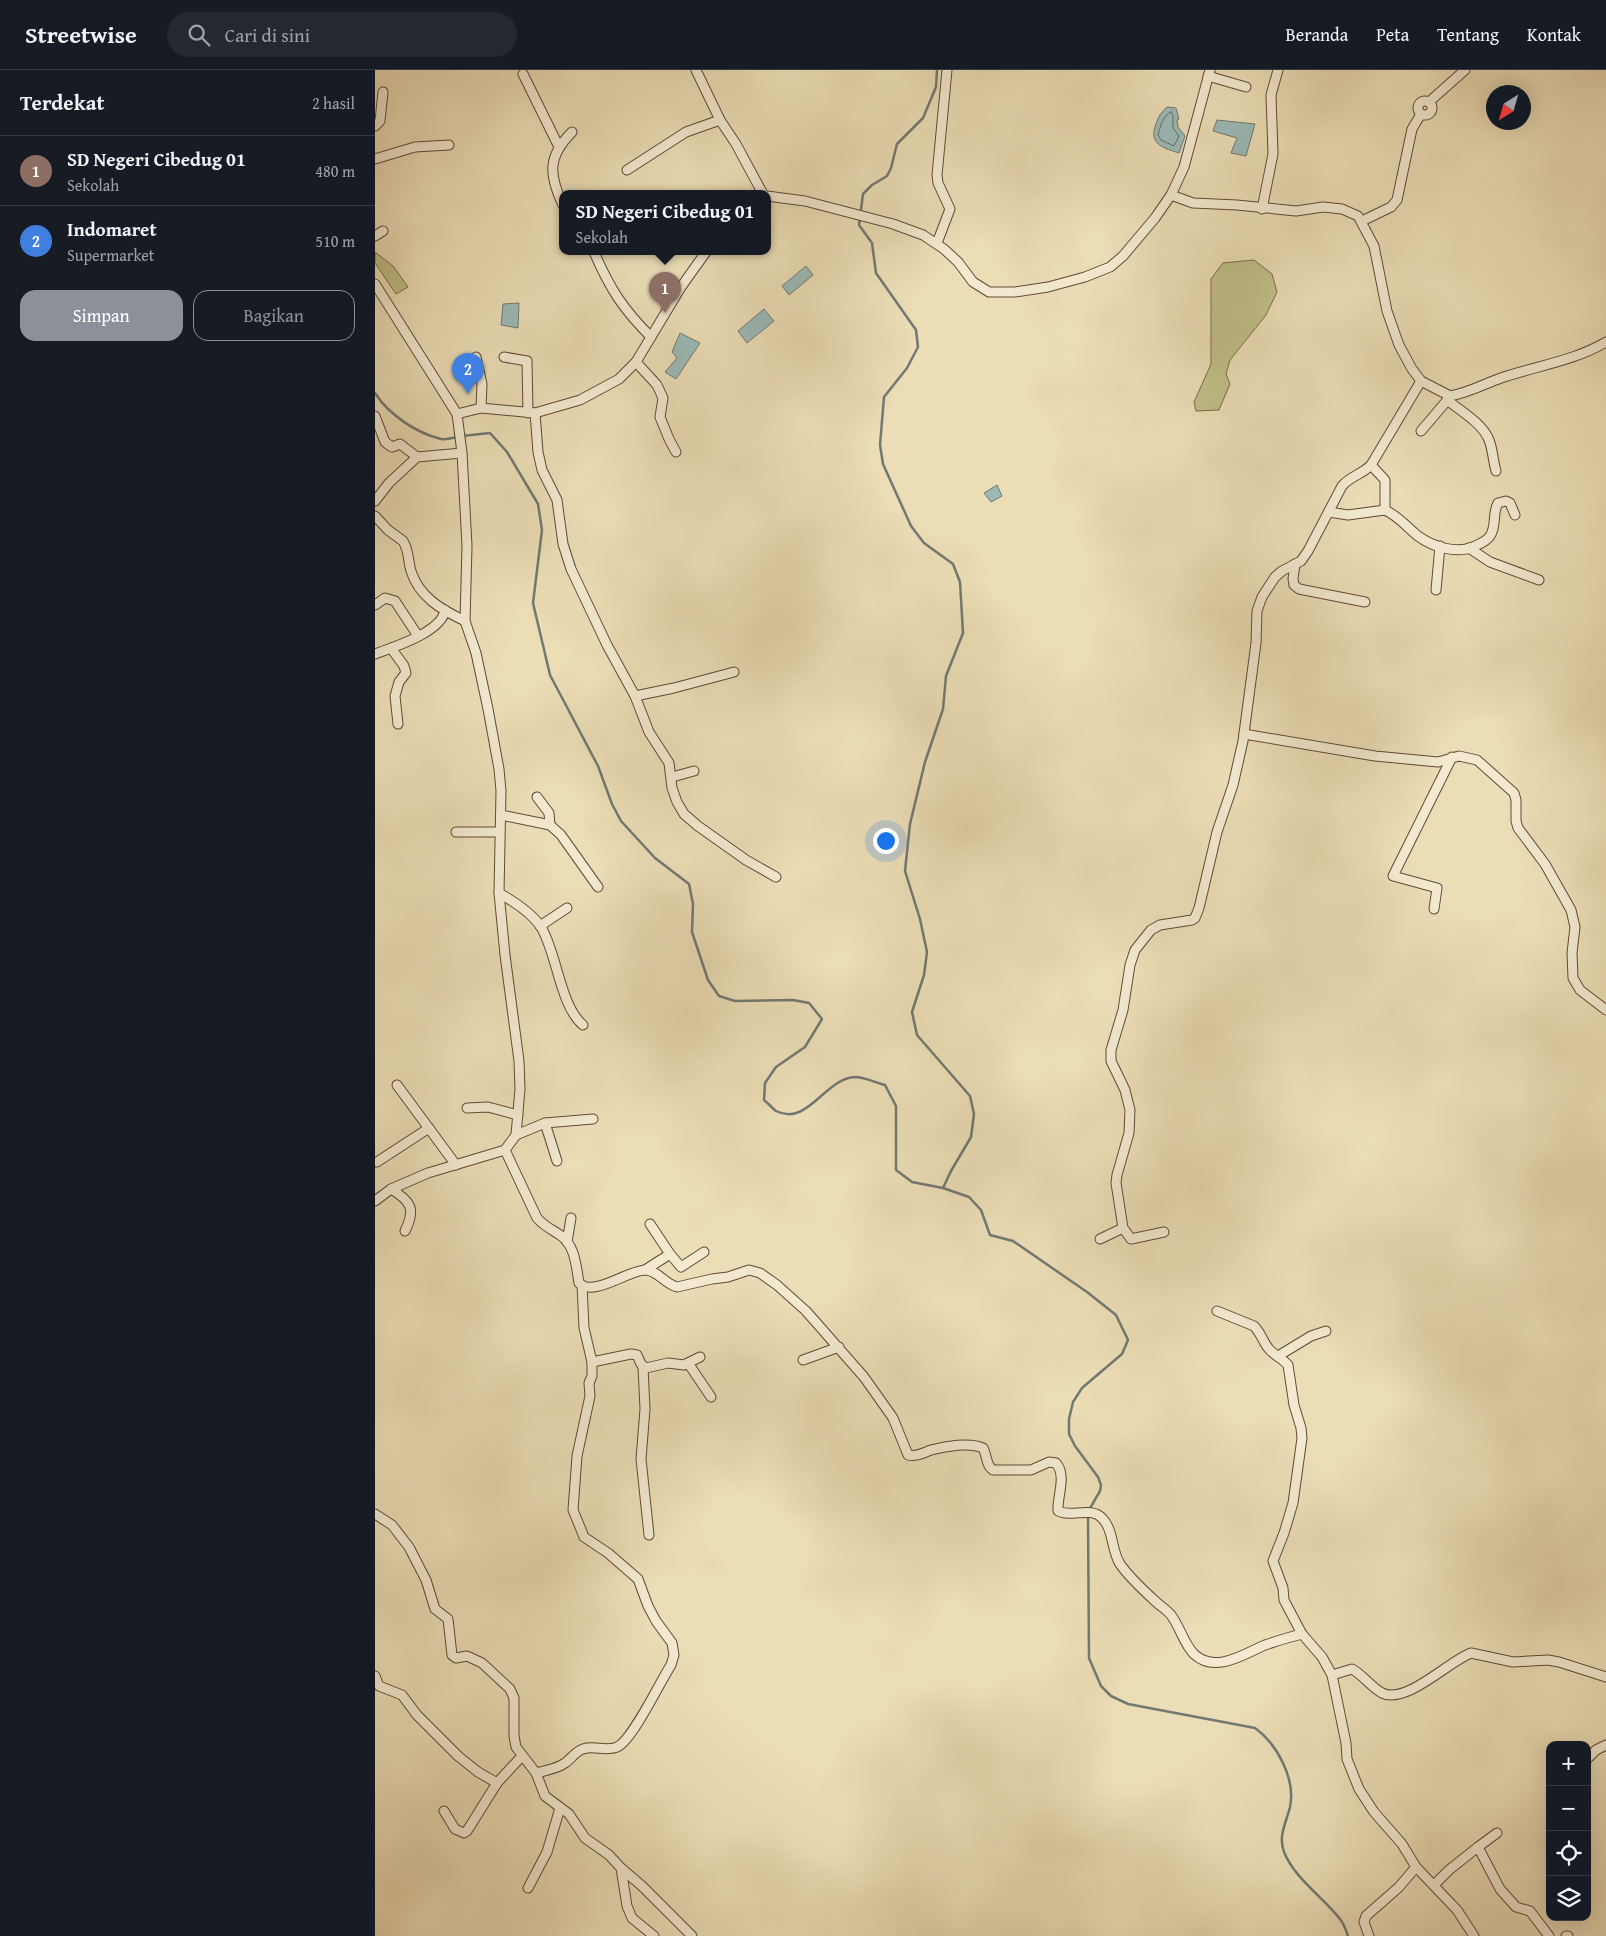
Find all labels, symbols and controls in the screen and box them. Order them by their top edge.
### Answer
search box [167,12,517,57]
text: Streetwise [25,17,137,52]
icon: search [185,21,213,49]
text: Cari di sini [225,21,310,49]
text: Beranda [1286,21,1348,48]
text: Peta [1376,21,1409,48]
text: Tentang [1437,21,1499,48]
text: Kontak [1527,21,1581,48]
north arrow [1486,85,1531,130]
text: Terdekat [20,87,104,118]
text: 2 hasil [312,91,355,115]
text: SD Negeri Cibedug 01 [67,145,246,173]
text: 1 [32,159,40,183]
text: 480 m [315,159,355,183]
text: Sekolah [67,173,119,197]
popup [559,190,771,255]
text: SD Negeri Cibedug 01 [576,197,754,225]
text: Indomaret [67,215,157,243]
text: Sekolah [576,225,628,249]
text: 2 [32,229,40,253]
text: 510 m [315,229,355,253]
text: Supermarket [67,243,154,267]
pin: 1 [649,272,681,313]
button: Simpan [20,290,183,341]
button: Bagikan [193,290,355,341]
pin: 2 [452,353,484,394]
your location [873,828,899,854]
map controls [1546,1741,1591,1921]
button: + [1546,1741,1591,1786]
button: − [1546,1786,1591,1831]
button: locate [1546,1831,1591,1876]
button: layers [1546,1876,1591,1921]

